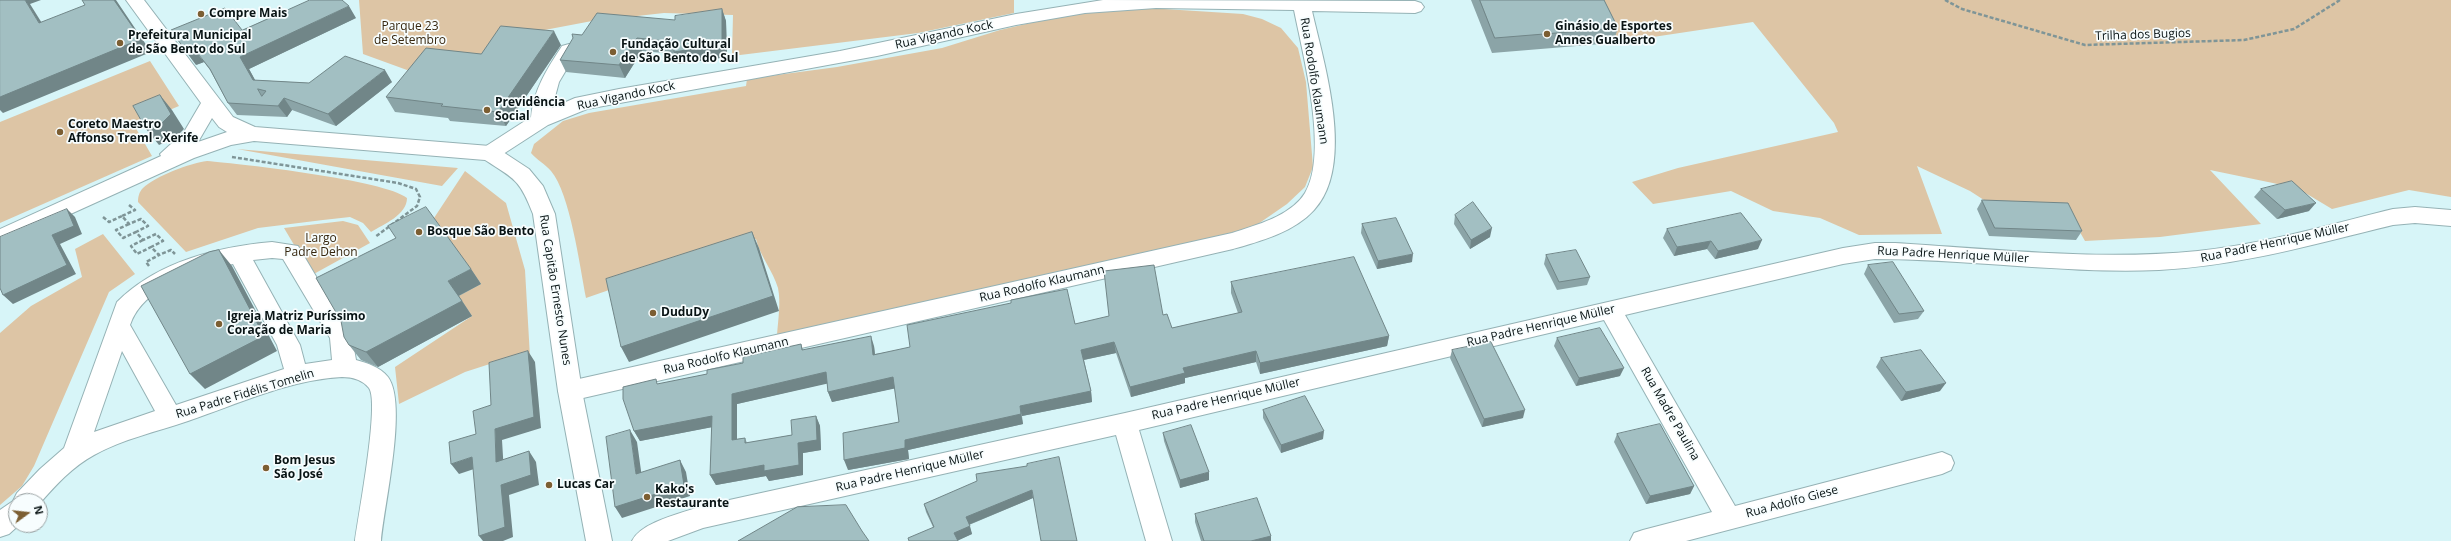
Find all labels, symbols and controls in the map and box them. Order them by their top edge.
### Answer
place label: Compre Mais [209,7,287,21]
marker: Compre Mais [196,9,206,19]
street label: Rua Rodolfo Klaumann [1297,17,1331,145]
street label: Rua Vigando Kock [894,18,994,52]
park label: Parque 23 de Setembro [374,20,446,48]
place label: Ginásio de Esportes Annes Gualberto [1555,20,1672,48]
street label: Trilha dos Bugios [2095,26,2191,44]
place label: Prefeitura Municipal de São Bento do Sul [128,29,251,57]
marker: Ginásio de Esportes Annes Gualberto [1542,29,1552,39]
marker: Prefeitura Municipal de São Bento do Sul [115,38,125,48]
place label: Fundação Cultural de São Bento do Sul [621,38,738,66]
marker: Fundação Cultural de São Bento do Sul [608,47,618,57]
street label: Rua Vigando Kock [576,79,676,113]
place label: Previdência Social [495,96,565,124]
marker: Previdência Social [482,105,492,115]
place label: Coreto Maestro Affonso Treml - Xerife [68,118,198,146]
marker: Coreto Maestro Affonso Treml - Xerife [55,127,65,137]
street label: Rua Capitão Ernesto Nunes [536,213,574,367]
street label: Rua Padre Henrique Müller [2199,220,2351,266]
place label: Bosque São Bento [427,225,534,239]
marker: Bosque São Bento [414,227,424,237]
park label: Largo Padre Dehon [284,232,358,260]
street label: Rua Padre Henrique Müller [1877,244,2029,266]
street label: Rua Rodolfo Klaumann [978,263,1106,305]
street label: Rua Padre Henrique Müller [1465,302,1617,350]
place label: DuduDy [661,306,709,320]
marker: DuduDy [648,308,658,318]
place label: Igreja Matriz Puríssimo Coração de Maria [227,310,366,338]
marker: Igreja Matriz Puríssimo Coração de Maria [214,319,224,329]
street label: Rua Rodolfo Klaumann [662,335,790,377]
street label: Rua Madre Paulina [1637,365,1703,463]
street label: Rua Padre Fidélis Tomelin [174,366,316,422]
street label: Rua Padre Henrique Müller [1150,375,1302,423]
street label: Rua Padre Henrique Müller [834,447,986,495]
place label: Bom Jesus São José [274,454,335,482]
marker: Bom Jesus São José [261,463,271,473]
place label: Lucas Car [557,478,615,492]
marker: Lucas Car [544,480,554,490]
place label: Kako's Restaurante [655,483,729,511]
street label: Rua Adolfo Giese [1744,483,1840,521]
marker: Kako's Restaurante [642,492,652,502]
north arrow [8,493,48,533]
text: N [31,504,48,516]

